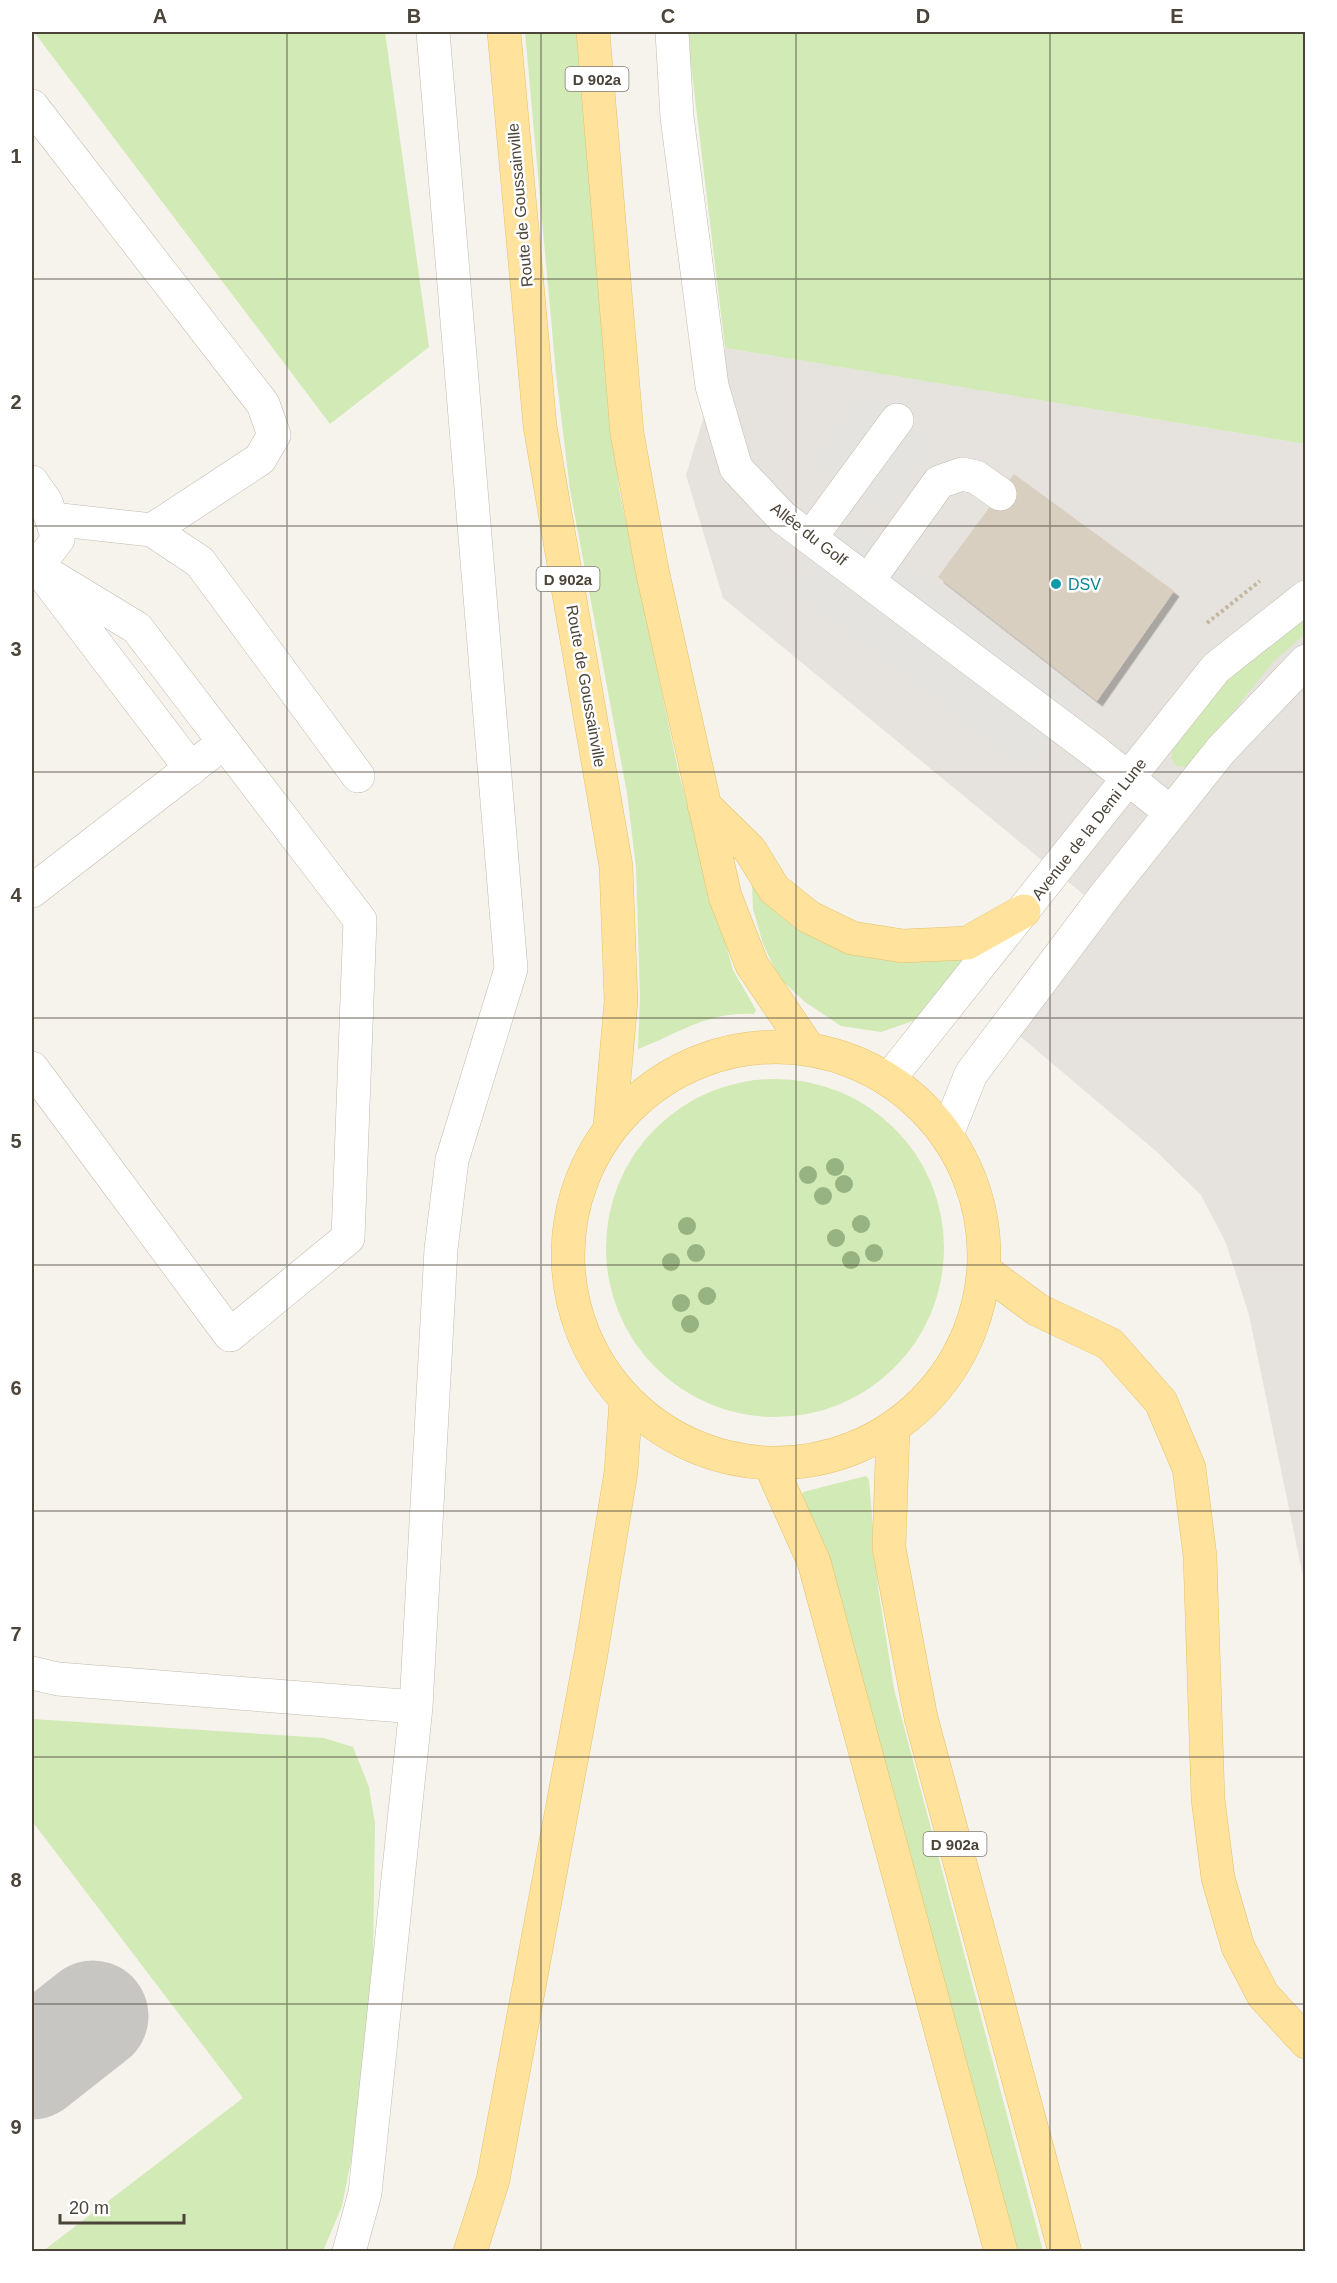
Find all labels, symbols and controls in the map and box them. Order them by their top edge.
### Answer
text: A [153,5,167,27]
text: B [407,5,421,27]
text: C [661,5,675,27]
text: D [916,5,930,27]
text: E [1170,5,1184,27]
road number: D 902a [566,67,628,91]
street label: Route de Goussainville [504,122,536,288]
text: 1 [10,145,22,167]
text: 2 [10,391,22,413]
street label: Allée du Golf [768,499,851,569]
road number: D 902a [536,567,600,591]
place label: DSV [1068,576,1101,593]
marker: DSV [1049,577,1063,591]
street label: Route de Goussainville [563,604,609,769]
text: 3 [10,638,22,660]
street label: Avenue de la Demi Lune [1028,755,1150,903]
text: 4 [10,884,22,906]
text: 5 [10,1130,22,1152]
text: 6 [10,1377,22,1399]
text: 7 [10,1623,22,1645]
road number: D 902a [924,1832,986,1856]
text: 8 [10,1869,22,1891]
text: 9 [10,2116,22,2138]
scale bar [60,2187,184,2225]
text: 20 m [69,2198,109,2218]

